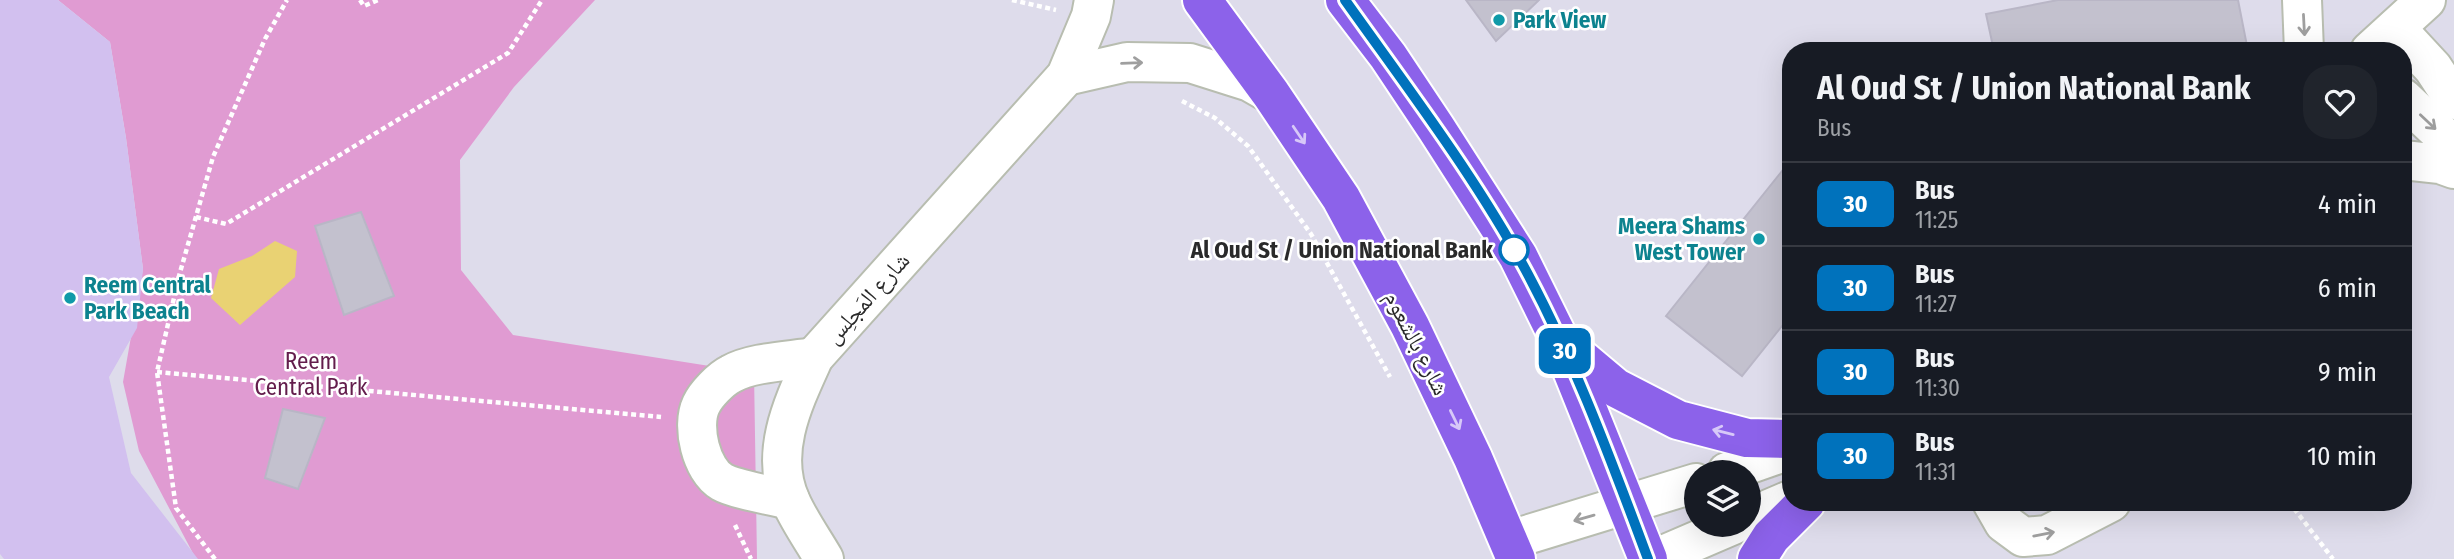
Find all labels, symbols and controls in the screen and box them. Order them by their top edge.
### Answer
place label: Park View [1513,6,1606,34]
marker: Park View [1491,12,1507,28]
one-way arrow [2298,14,2311,37]
one-way arrow [1120,56,1143,69]
button: heart [2303,65,2377,139]
text: Al Oud St / Union National Bank [1817,68,2251,108]
one-way arrow [2419,113,2436,130]
text: Bus [1817,114,1851,142]
one-way arrow [1292,125,1306,144]
text: Bus [1915,175,1954,206]
text: 4 min [2318,189,2377,220]
text: 30 [1843,190,1868,218]
text: 11:25 [1915,206,1958,234]
place label: Meera Shams West Tower [1618,212,1746,266]
marker: Meera Shams West Tower [1751,231,1767,247]
marker: Al Oud St / Union National Bank [1499,235,1529,265]
place label: Al Oud St / Union National Bank [1190,236,1493,264]
street label: شارع المَجلِس [819,247,916,350]
text: Bus [1915,259,1954,290]
place label: Reem Central Park Beach [84,271,212,325]
text: 6 min [2318,273,2377,304]
text: 30 [1843,274,1868,302]
street label: شارع بالشعوم [1377,286,1455,401]
marker: Reem Central Park Beach [62,290,78,306]
text: 11:27 [1915,290,1957,318]
line badge: 30 [1534,328,1596,374]
text: 30 [1553,337,1577,365]
text: Bus [1915,343,1954,374]
park label: Reem Central Park [255,347,368,401]
text: 9 min [2318,357,2377,388]
text: 30 [1843,358,1868,386]
text: 11:30 [1915,374,1960,402]
one-way arrow [1449,409,1462,430]
one-way arrow [1712,425,1735,438]
text: Bus [1915,427,1954,458]
text: 10 min [2307,441,2377,472]
text: 30 [1843,442,1868,470]
text: 11:31 [1915,458,1957,486]
map controls [1684,460,1761,537]
button: layers [1684,460,1761,537]
one-way arrow [1573,513,1595,526]
one-way arrow [2032,526,2055,540]

